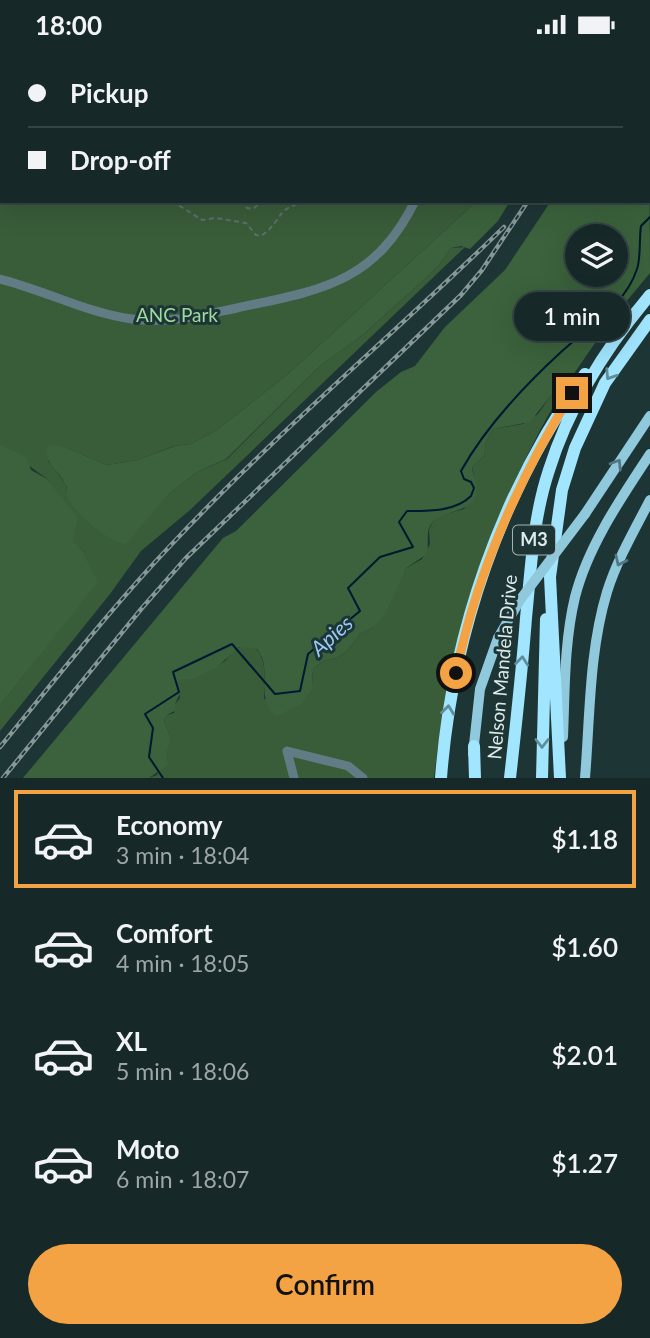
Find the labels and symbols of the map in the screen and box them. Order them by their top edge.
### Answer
callout: 1 min [514,292,630,341]
park label: ANC Park [136,303,218,326]
one-way arrow [606,367,619,380]
route end [556,377,588,409]
one-way arrow [608,459,621,472]
road number: M3 [513,525,555,554]
one-way arrow [614,554,628,566]
street label: Nelson Mandela Drive [482,574,521,760]
water label: Apies [304,610,357,661]
one-way arrow [514,656,529,667]
route start [440,657,472,689]
one-way arrow [441,704,456,716]
one-way arrow [534,738,550,748]

